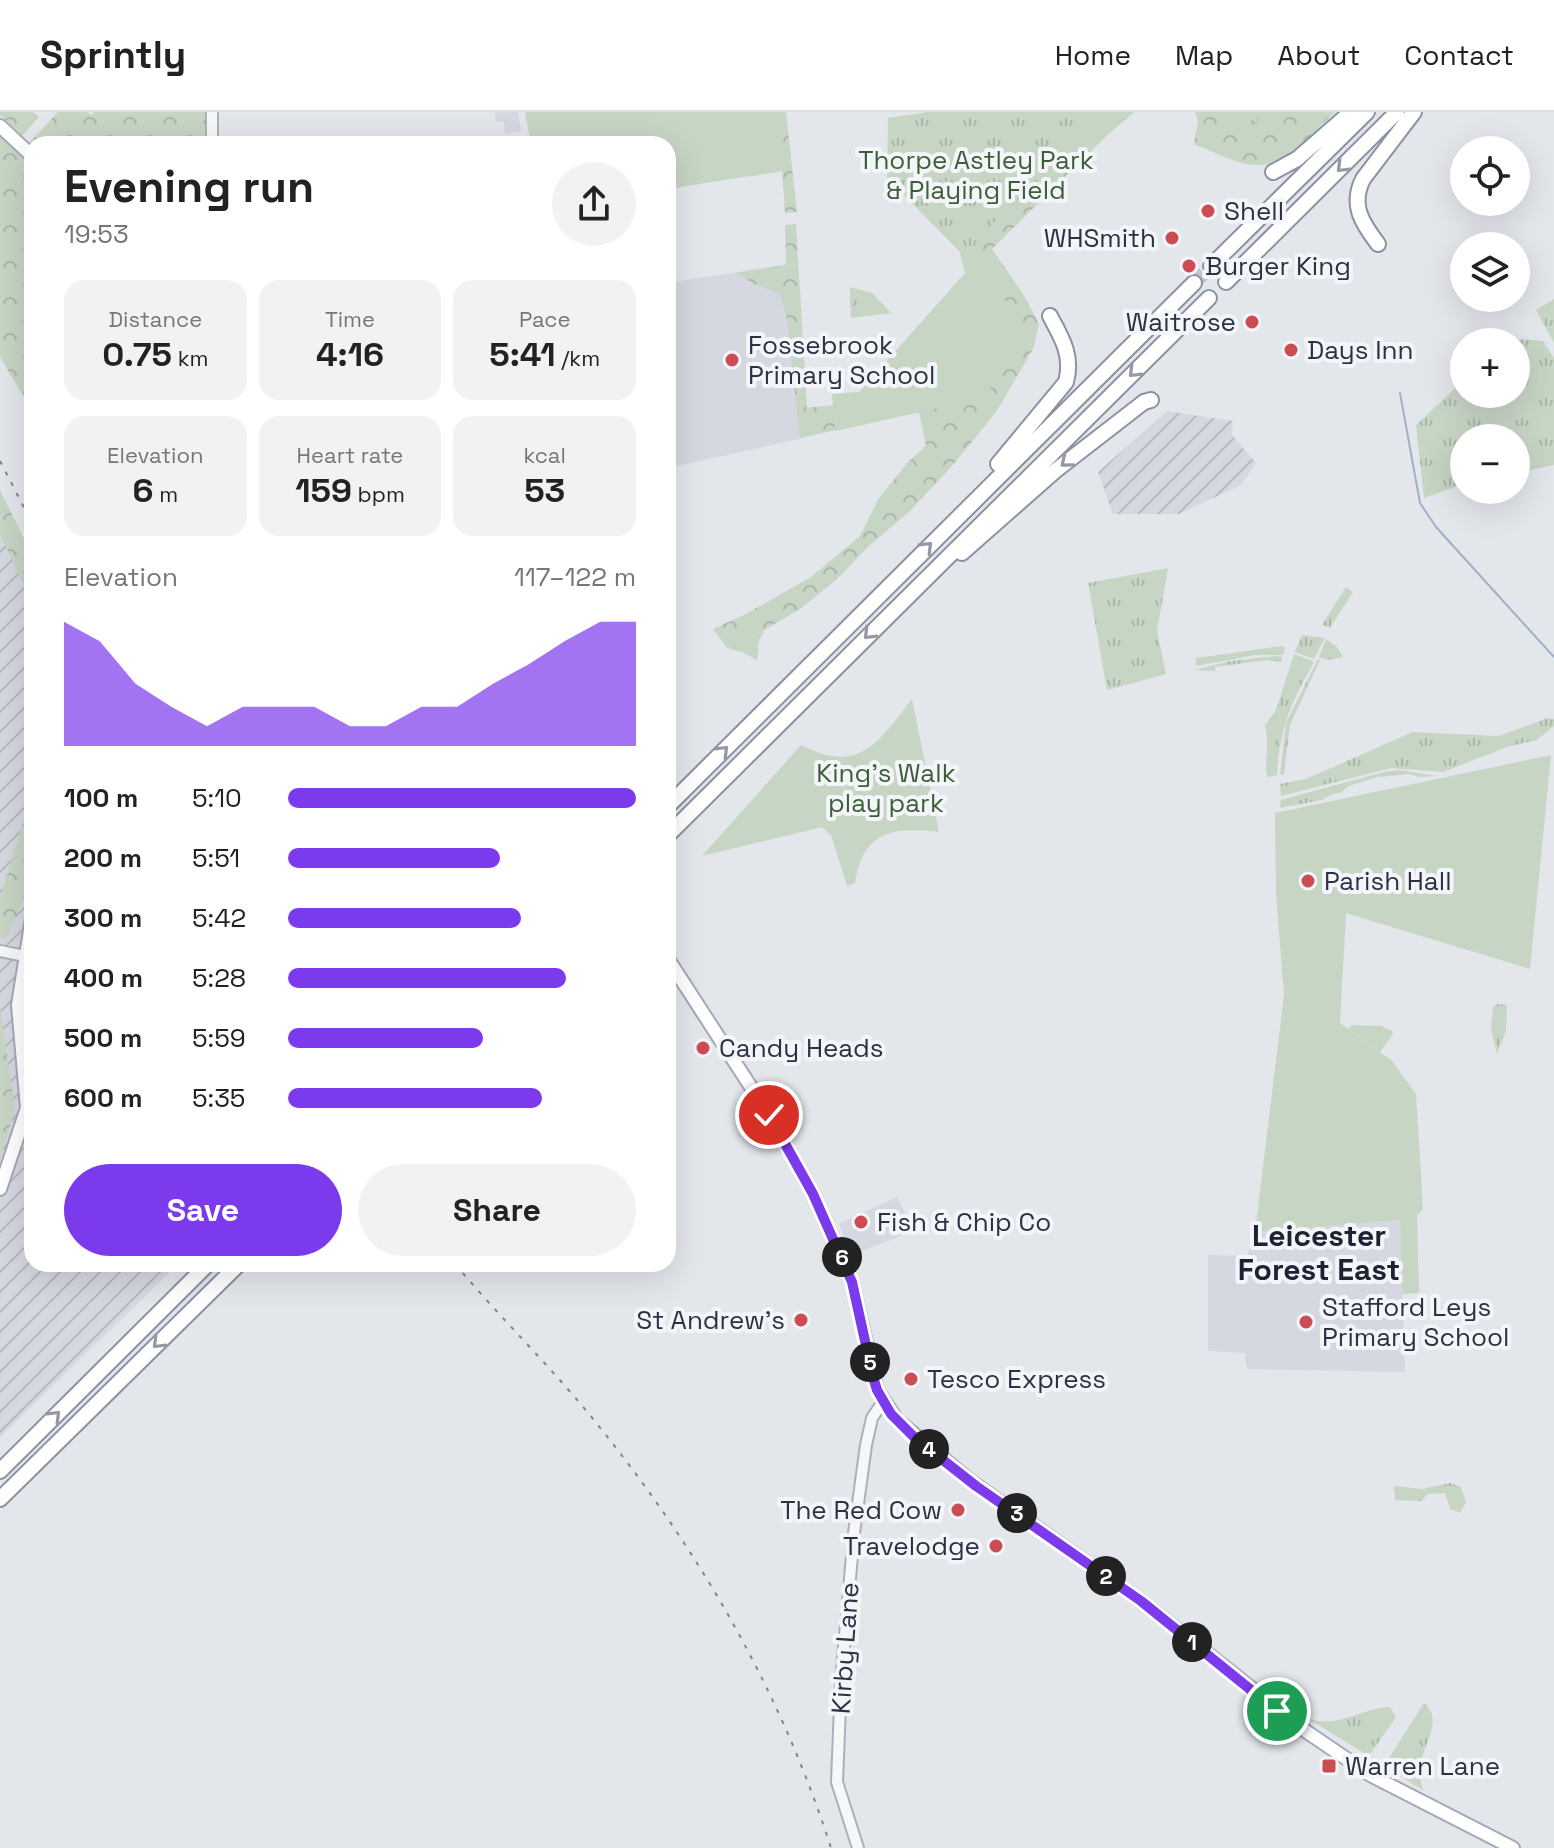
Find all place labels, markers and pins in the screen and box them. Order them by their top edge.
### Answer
place label: Shell [1224,194,1284,228]
marker: Shell [1199,202,1217,220]
place label: WHSmith [1044,221,1156,255]
marker: WHSmith [1163,229,1181,247]
place label: Burger King [1205,249,1351,283]
marker: Burger King [1180,257,1198,275]
place label: Waitrose [1126,305,1236,339]
marker: Waitrose [1243,313,1261,331]
place label: Fossebrook Primary School [748,328,935,392]
place label: Days Inn [1307,333,1413,367]
marker: Days Inn [1282,341,1300,359]
marker: Fossebrook Primary School [723,351,741,369]
place label: Parish Hall [1324,864,1452,898]
marker: Parish Hall [1299,872,1317,890]
place label: Candy Heads [719,1031,883,1065]
marker: Candy Heads [694,1039,712,1057]
pin [735,1081,803,1149]
place label: Fish & Chip Co [877,1205,1051,1239]
marker: Fish & Chip Co [852,1213,870,1231]
pin: 6 [822,1237,862,1277]
place label: Stafford Leys Primary School [1322,1290,1509,1354]
place label: St Andrew's [636,1303,785,1337]
marker: St Andrew's [792,1311,810,1329]
marker: Stafford Leys Primary School [1297,1313,1315,1331]
pin: 5 [850,1342,890,1382]
place label: Tesco Express [927,1362,1106,1396]
marker: Tesco Express [902,1370,920,1388]
pin: 4 [909,1429,949,1469]
place label: The Red Cow [780,1493,942,1527]
pin: 3 [997,1493,1037,1533]
marker: The Red Cow [949,1501,967,1519]
place label: Travelodge [843,1529,980,1563]
marker: Travelodge [987,1537,1005,1555]
pin: 2 [1086,1556,1126,1596]
pin: 1 [1172,1622,1212,1662]
pin [1243,1677,1311,1745]
place label: Warren Lane [1345,1749,1500,1783]
marker: Warren Lane [1320,1757,1338,1775]

